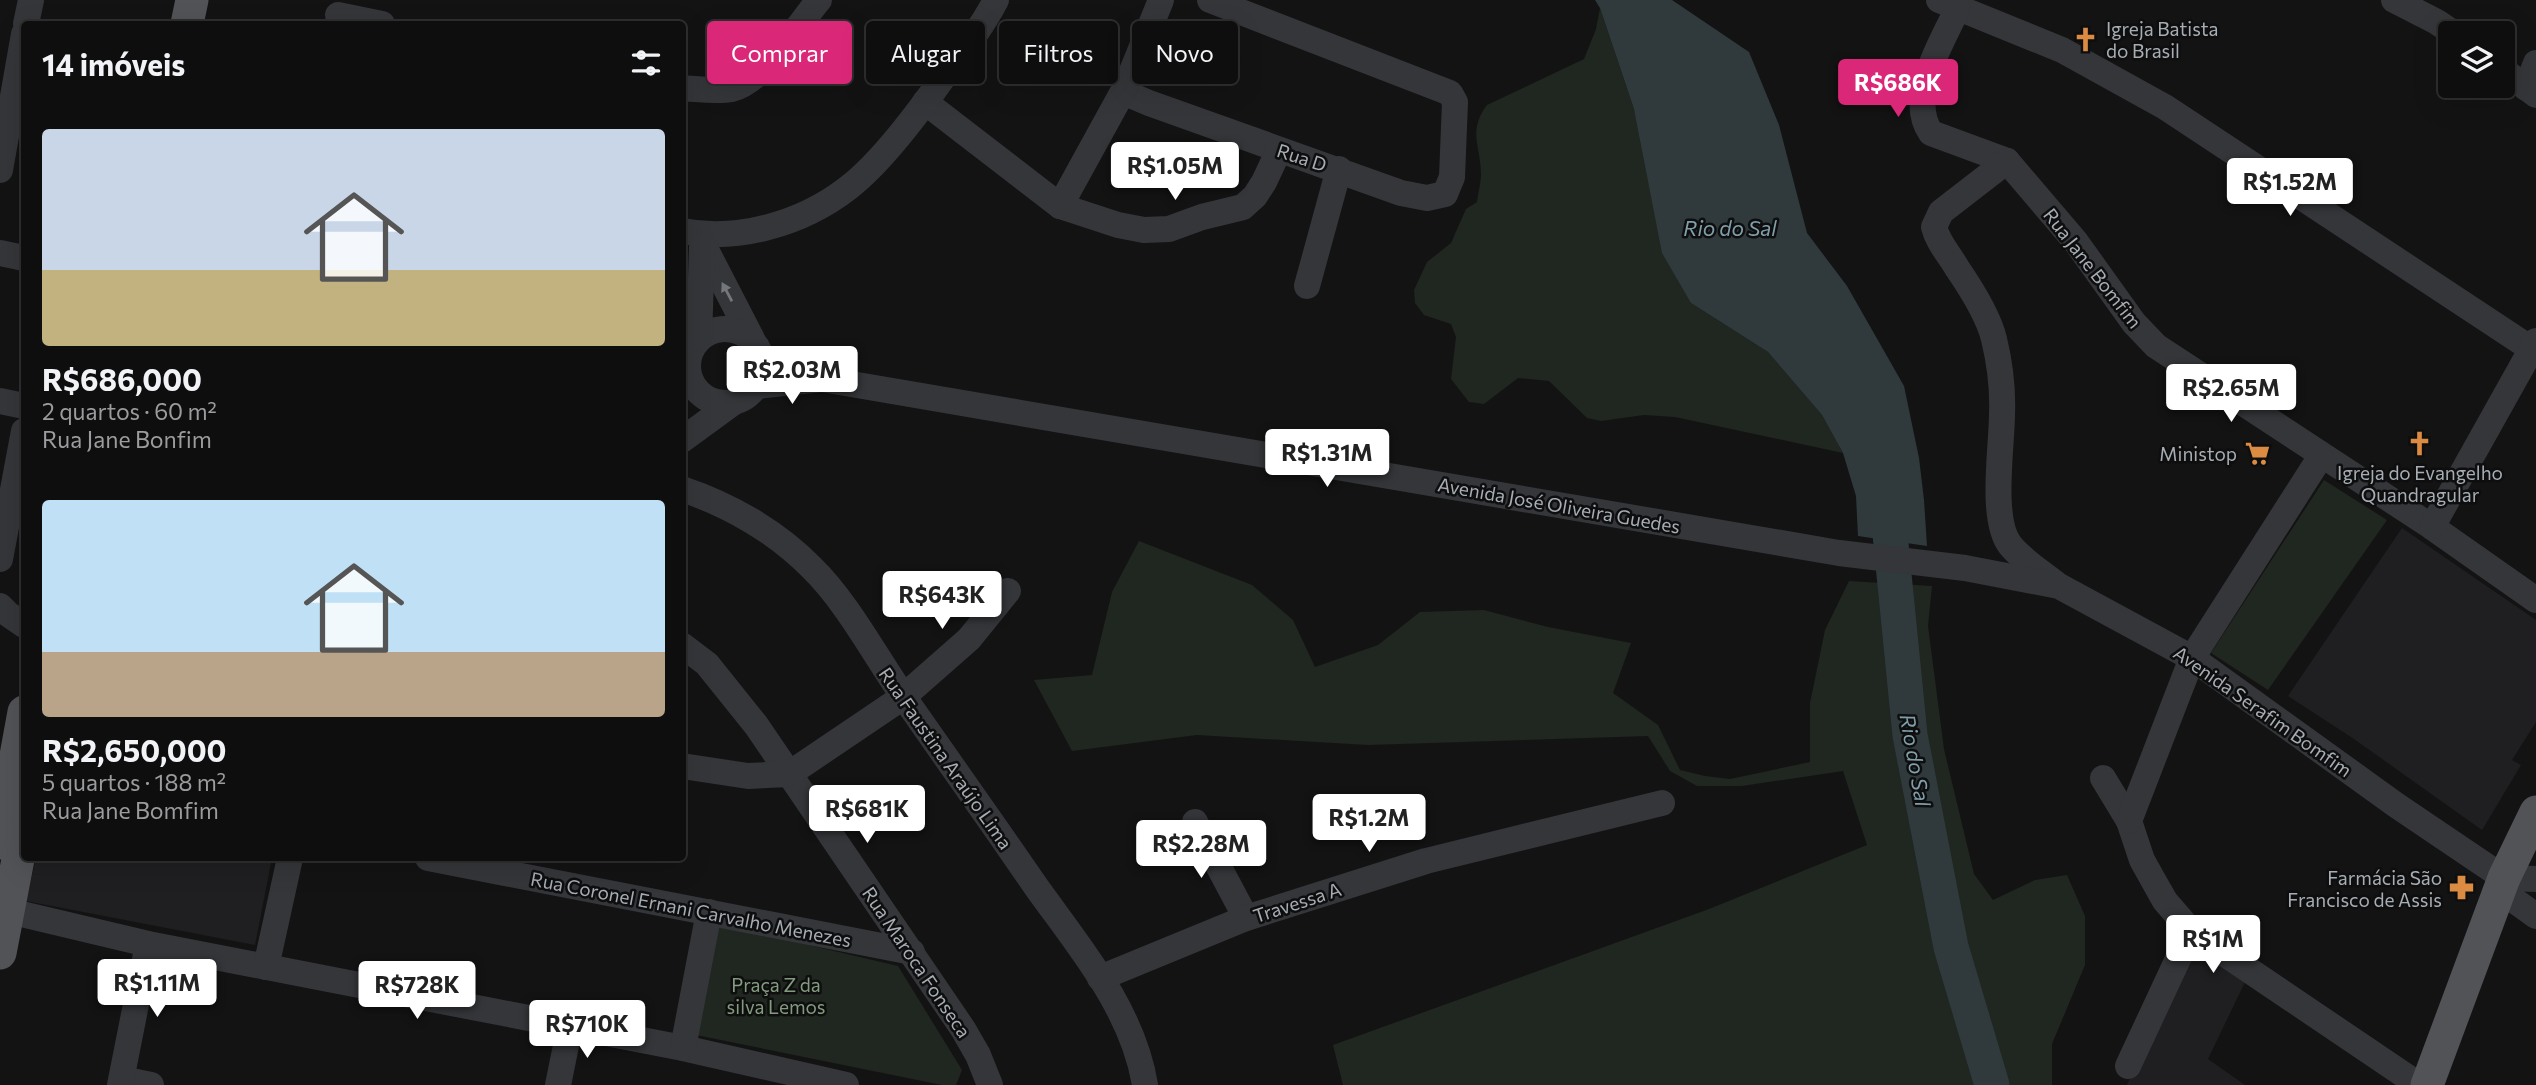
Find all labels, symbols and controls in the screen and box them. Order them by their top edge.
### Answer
place label: Igreja Batista do Brasil [2106,17,2219,62]
chip: Comprar [707,21,852,84]
chip: Alugar [866,21,985,84]
chip: Filtros [999,21,1118,84]
chip: Novo [1132,21,1238,84]
map controls [2438,21,2515,98]
button: layers [2438,21,2515,98]
church icon: Igreja Batista do Brasil [2072,25,2100,53]
icon: filters [627,44,665,82]
text: 14 imóveis [42,45,185,82]
pin: R$686K [1841,60,1955,119]
text: R$686K [1854,68,1942,96]
street label: Rua D [1274,138,1330,176]
pin: R$1.05M [1110,142,1240,202]
text: R$1.05M [1127,151,1223,179]
pin: R$1.52M [2225,158,2355,218]
text: R$1.52M [2243,167,2337,195]
icon: home [291,174,417,300]
street label: Rua Jane Bomfim [2039,203,2147,333]
water label: Rio do Sal [1683,215,1777,240]
one-way arrow [722,282,733,302]
pin: R$2.03M [727,346,857,406]
text: R$2.03M [743,355,841,383]
text: R$686,000 [42,360,202,397]
pin: R$2.65M [2166,364,2296,424]
text: R$2.65M [2182,373,2280,401]
text: 2 quartos · 60 m² [42,397,217,425]
text: Rua Jane Bonfim [42,425,212,453]
pin: R$1.31M [1262,430,1392,489]
church icon: Igreja do Evangelho Quandragular [2406,430,2434,458]
text: R$1.31M [1281,438,1373,466]
supermarket icon: Ministop [2243,439,2271,467]
place label: Ministop [2159,442,2237,465]
place label: Igreja do Evangelho Quandragular [2337,461,2503,506]
street label: Avenida José Oliveira Guedes [1436,472,1682,538]
icon: home [291,545,417,671]
pin: R$643K [885,572,999,631]
text: R$643K [899,580,985,608]
street label: Avenida Serafim Bomfim [2169,641,2357,781]
street label: Rua Faustina Araújo Lima [874,663,1018,853]
water label: Rio do Sal [1896,712,1937,809]
text: R$2,650,000 [42,731,227,768]
text: 5 quartos · 188 m² [42,768,226,796]
pin: R$681K [810,786,924,845]
text: R$681K [825,794,909,822]
pin: R$1.2M [1312,794,1426,854]
text: Rua Jane Bomfim [42,796,219,824]
text: R$1.2M [1329,803,1409,831]
pin: R$2.28M [1136,820,1266,880]
text: R$2.28M [1152,829,1250,857]
place label: Farmácia São Francisco de Assis [2287,866,2442,911]
street label: Rua Coronel Ernani Carvalho Menezes [529,867,853,951]
pharmacy icon: Farmácia São Francisco de Assis [2448,874,2476,902]
street label: Travessa A [1250,877,1344,927]
street label: Rua Maroca Fonseca [858,882,976,1042]
pin: R$1M [2172,916,2254,975]
text: R$1M [2182,924,2244,952]
pin: R$1.11M [92,960,222,1019]
pin: R$728K [360,962,474,1021]
text: R$1.11M [114,968,200,996]
text: R$728K [375,970,460,998]
park label: Praça Z da silva Lemos [727,973,825,1018]
pin: R$710K [530,1000,644,1060]
text: R$710K [545,1009,629,1037]

